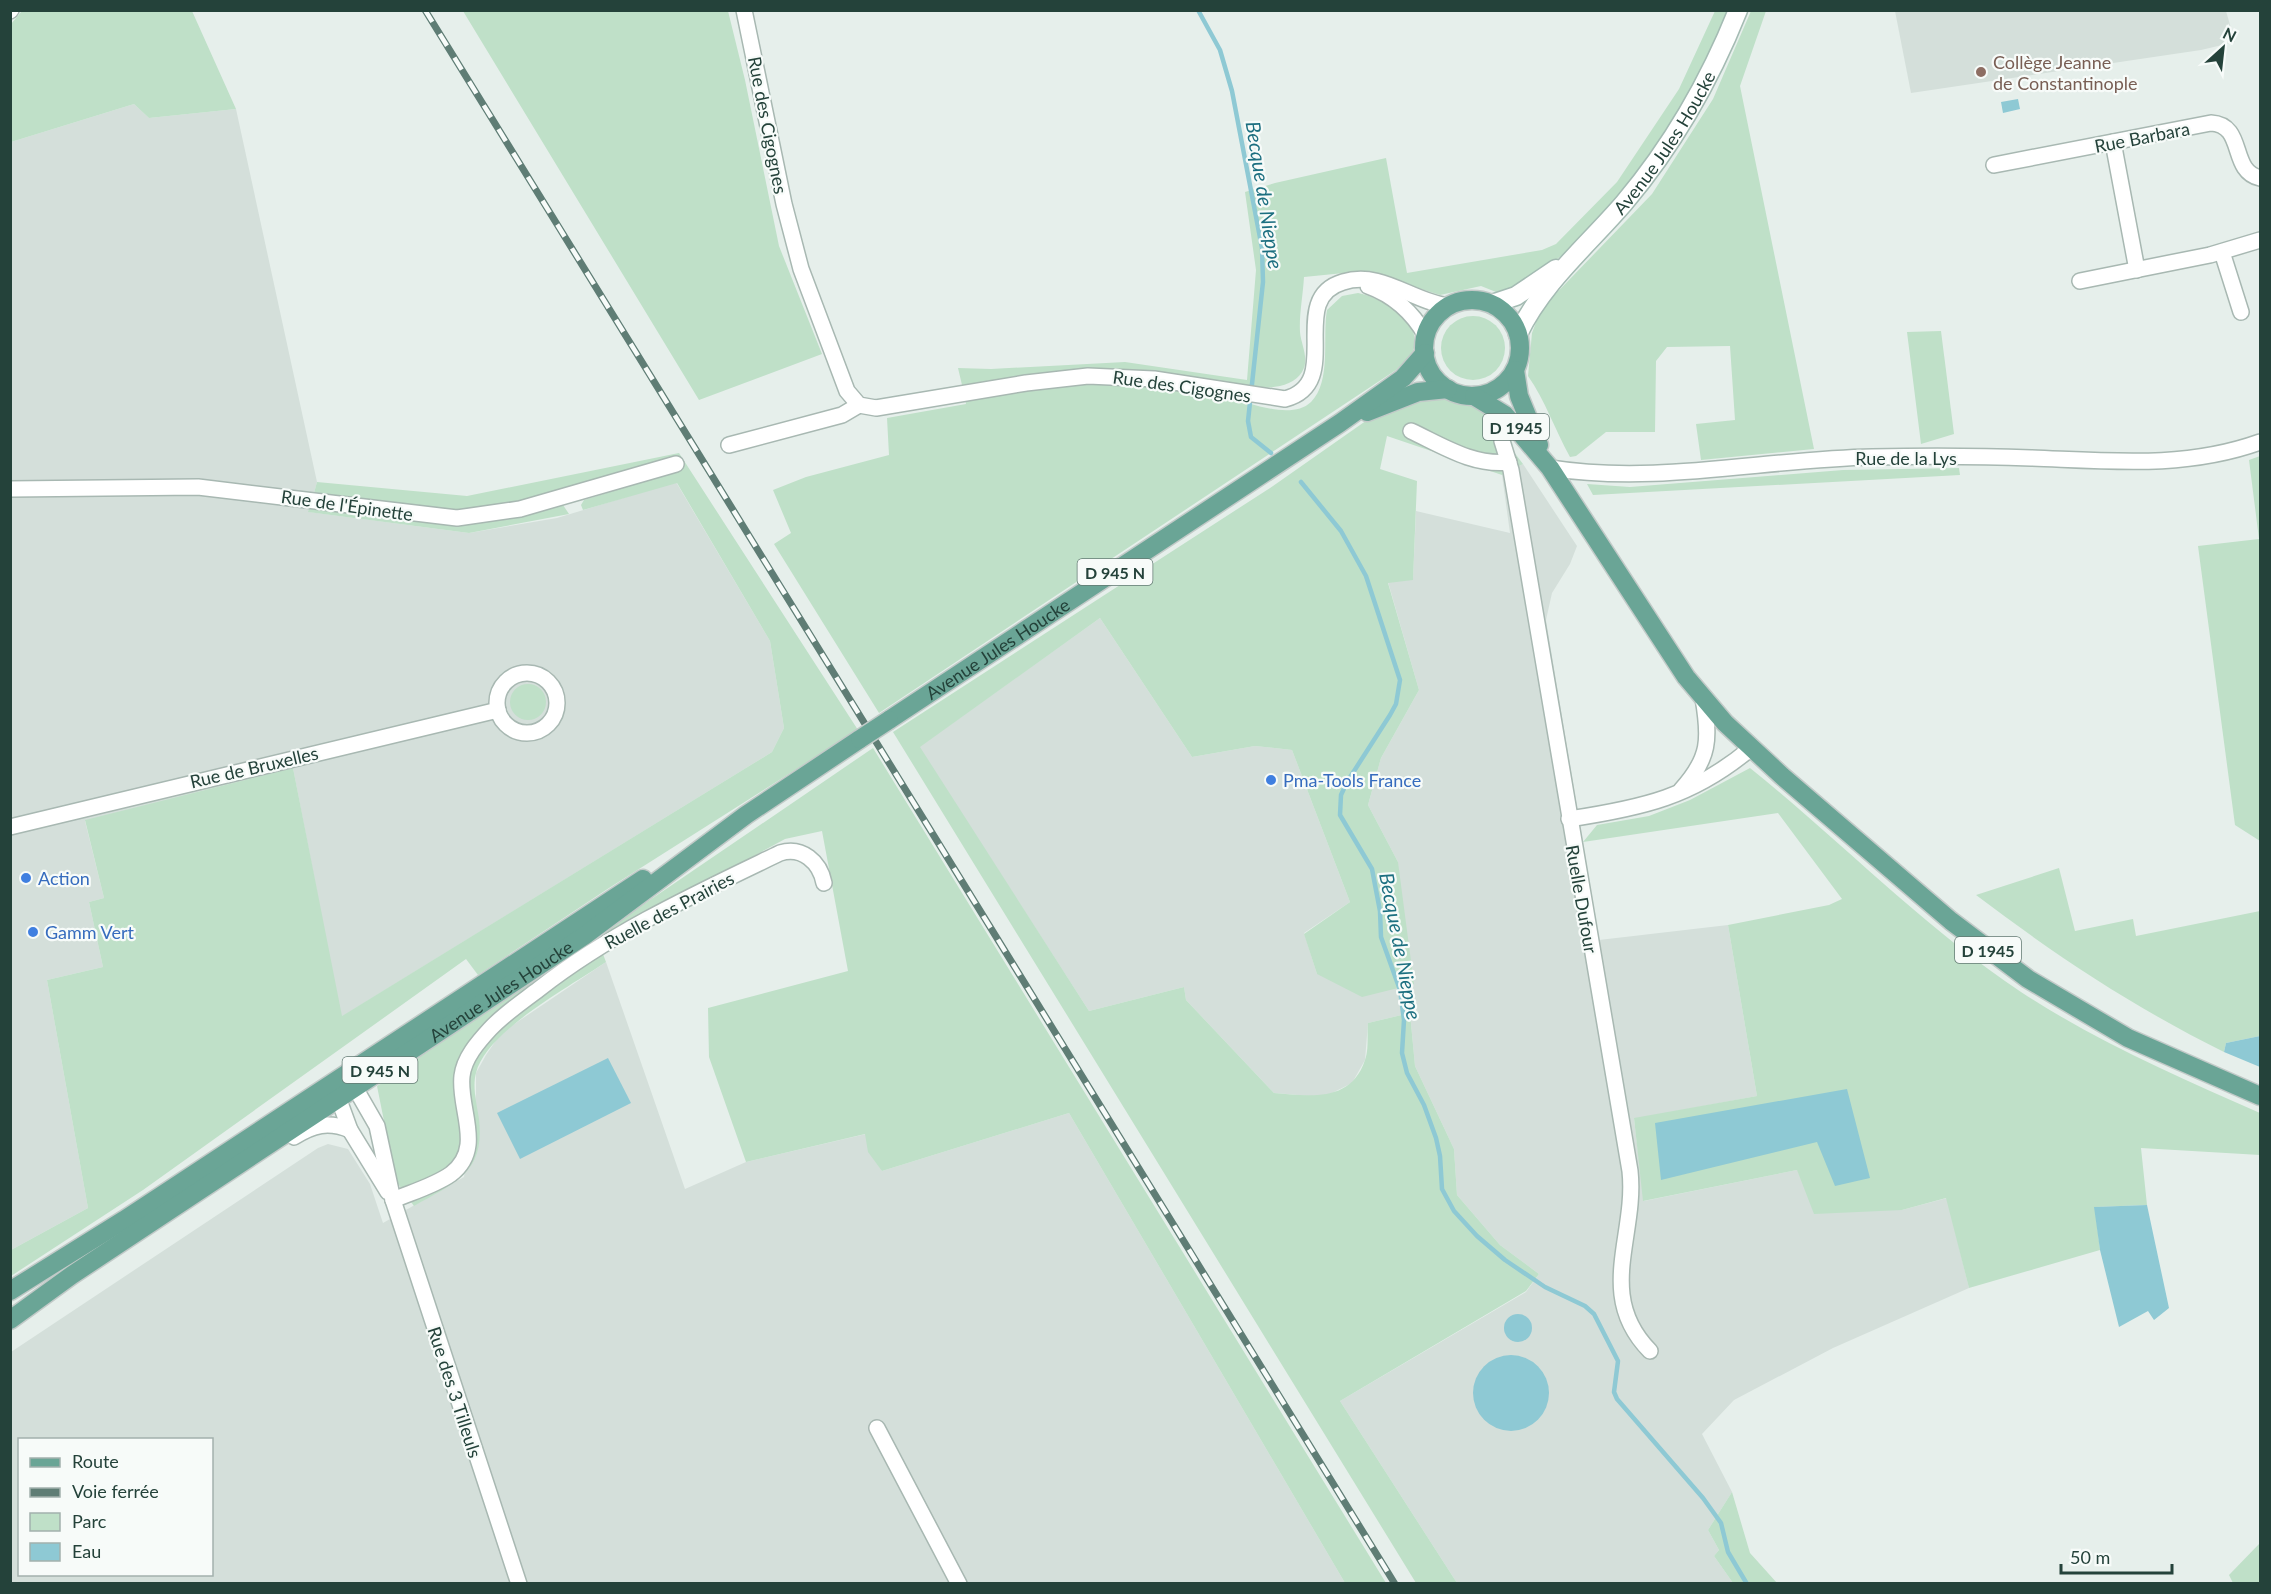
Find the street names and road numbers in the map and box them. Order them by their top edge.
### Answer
street label: Rue des Cigognes [744,54,792,196]
street label: Avenue Jules Houcke [1608,67,1720,219]
street label: Rue Barbara [2093,117,2191,157]
street label: Rue des Cigognes [1111,365,1253,407]
road number: D 1945 [1483,414,1549,440]
street label: Rue de la Lys [1855,447,1957,469]
street label: Rue de l'Épinette [280,485,414,525]
road number: D 945 N [1078,559,1152,585]
street label: Avenue Jules Houcke [921,593,1074,704]
street label: Rue de Bruxelles [188,741,321,792]
street label: Ruelle Dufour [1562,843,1602,955]
street label: Ruelle des Prairies [600,867,738,953]
street label: Avenue Jules Houcke [425,936,577,1047]
road number: D 1945 [1955,937,2021,963]
road number: D 945 N [342,1057,418,1083]
street label: Rue des 3 Tilleuls [423,1324,487,1461]

